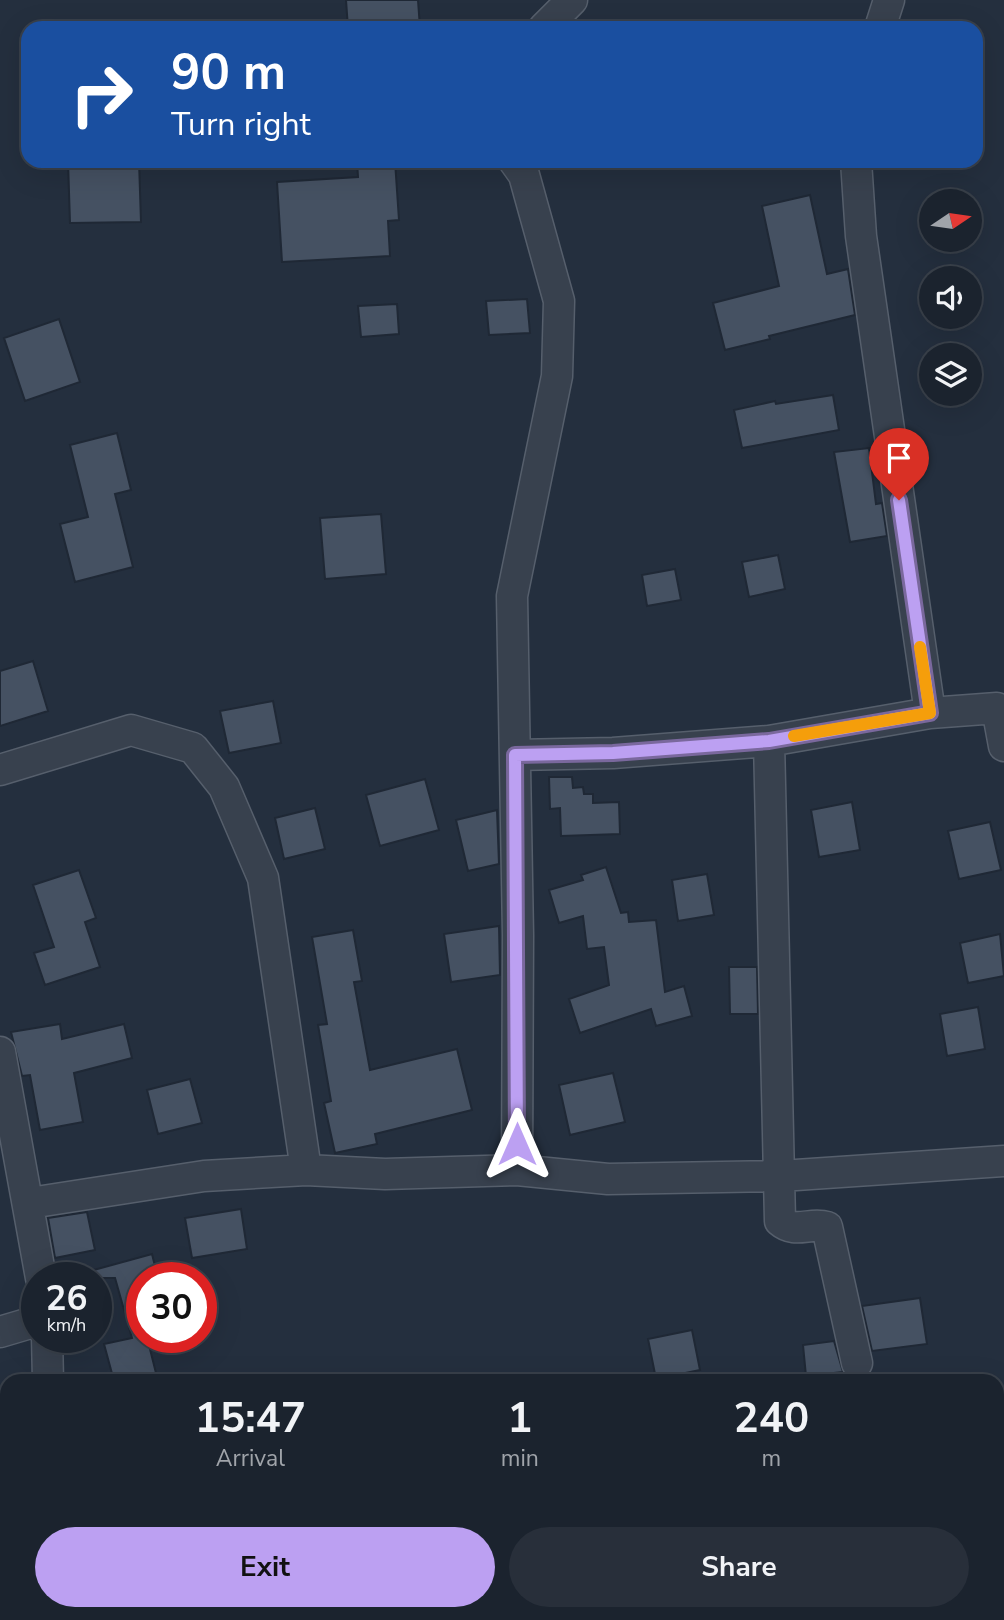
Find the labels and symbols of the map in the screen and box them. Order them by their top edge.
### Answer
north arrow [919,189,982,252]
pin [869,428,929,500]
position arrow [480,1107,554,1181]
speed limit sign: 30 [126,1262,217,1353]

